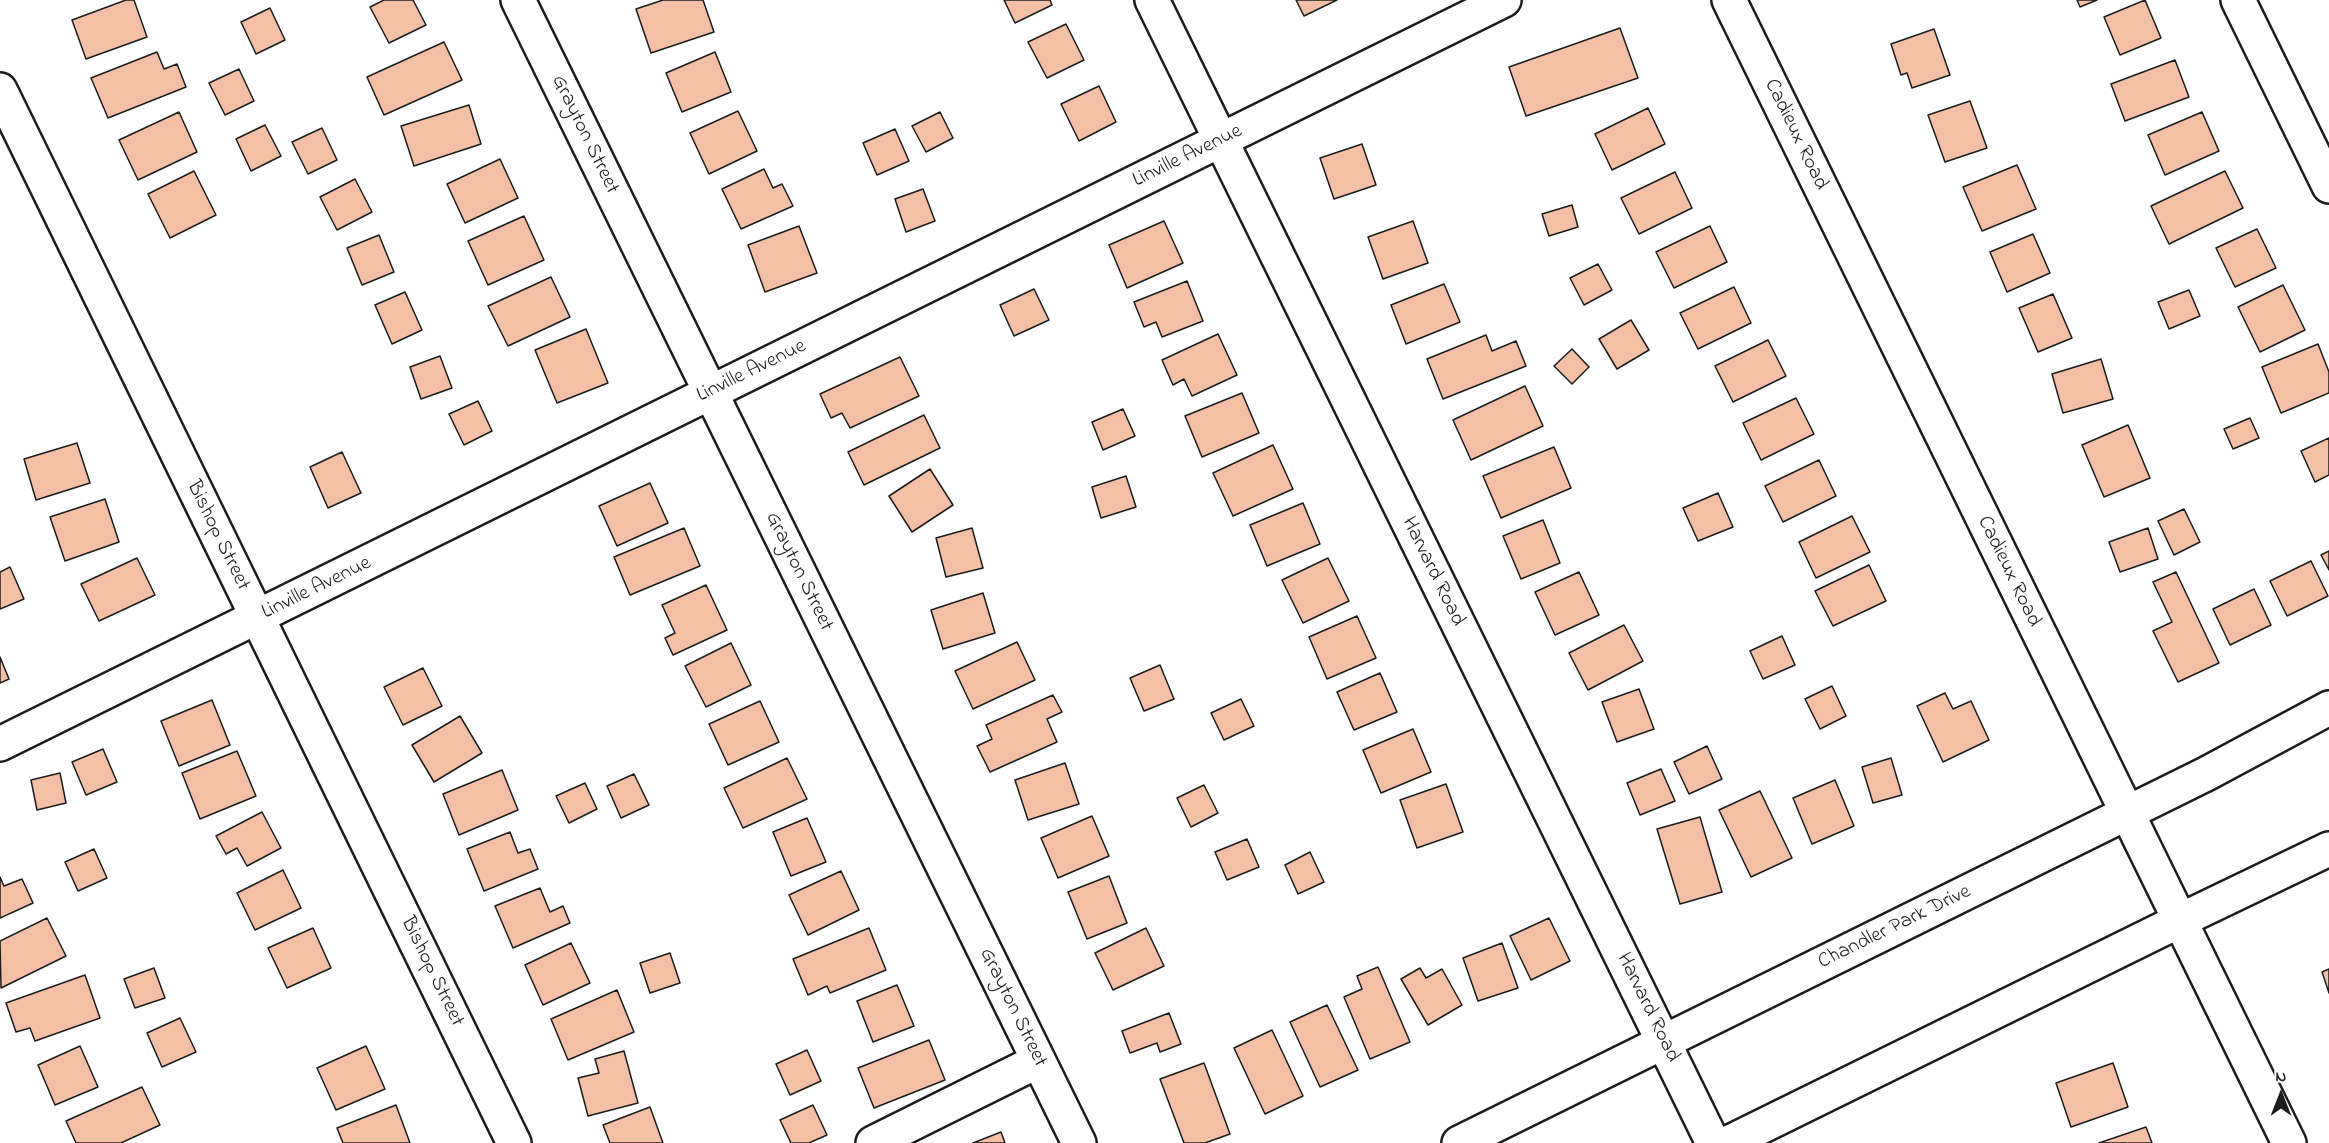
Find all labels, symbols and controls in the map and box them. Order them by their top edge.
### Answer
street label: Grayton Street [544,71,624,199]
street label: Cadieux Road [1757,75,1833,195]
street label: Linville Avenue [1129,120,1247,194]
street label: Linville Avenue [693,335,811,409]
street label: Bishop Street [180,477,254,595]
street label: Grayton Street [758,508,838,636]
street label: Cadieux Road [1970,512,2046,632]
street label: Harvard Road [1395,513,1469,631]
street label: Linville Avenue [258,552,376,626]
street label: Chandler Park Drive [1815,880,1975,976]
street label: Bishop Street [394,913,468,1031]
street label: Grayton Street [972,944,1052,1072]
street label: Harvard Road [1610,949,1684,1067]
north arrow [2251,1065,2311,1125]
text: N [2276,1065,2286,1089]

